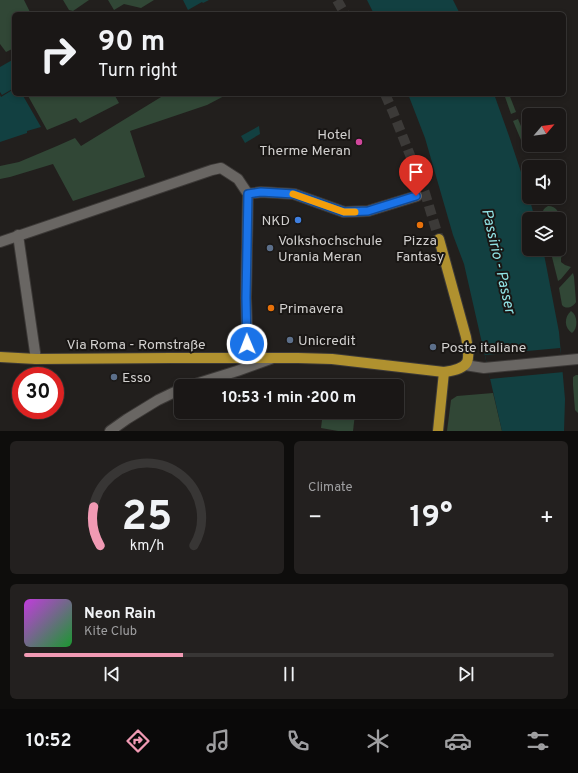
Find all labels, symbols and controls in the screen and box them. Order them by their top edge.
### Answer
text: 90 m [98,25,165,61]
icon: right [32,28,84,80]
text: Turn right [98,60,178,83]
north arrow [522,108,566,152]
map controls [522,108,566,256]
place label: Hotel Therme Meran [259,127,351,160]
marker: Hotel Therme Meran [354,137,364,147]
pin [399,155,433,196]
button: sound [522,160,566,204]
icon: arrive [405,161,427,183]
water label: Passirio - Passer [476,207,519,317]
button: layers [522,212,566,256]
place label: NKD [261,213,290,230]
marker: NKD [293,215,303,225]
marker: Pizza Fantasy [415,220,425,230]
place label: Volkshochschule Urania Meran [278,233,382,266]
place label: Pizza Fantasy [396,233,444,266]
marker: Volkshochschule Urania Meran [265,243,275,253]
place label: Primavera [279,301,343,318]
marker: Primavera [266,303,276,313]
position arrow [226,323,268,365]
place label: Unicredit [298,333,356,350]
marker: Unicredit [285,335,295,345]
street label: Via Roma - Romstraße [66,337,206,354]
place label: Poste italiane [441,340,526,357]
marker: Poste italiane [428,342,438,352]
speed limit sign: 30 [12,367,64,419]
place label: Esso [122,370,151,387]
marker: Esso [109,372,119,382]
text: 10:53 · 1 min · 200 m [222,389,356,408]
text: Climate [308,480,353,496]
text: 25 [122,491,172,544]
text: 19° [410,500,452,537]
text: − [308,505,322,532]
text: + [540,505,554,532]
text: km/h [130,536,164,554]
text: Neon Rain [84,605,156,624]
text: Kite Club [84,624,137,640]
icon: previous [101,663,123,685]
icon: pause [278,663,300,685]
icon: next [455,663,477,685]
icon: directions [124,727,152,755]
icon: music [204,727,232,755]
icon: phone [284,727,312,755]
icon: climate [364,727,392,755]
icon: car [444,727,472,755]
icon: filters [524,727,552,755]
text: 10:52 [26,730,71,753]

